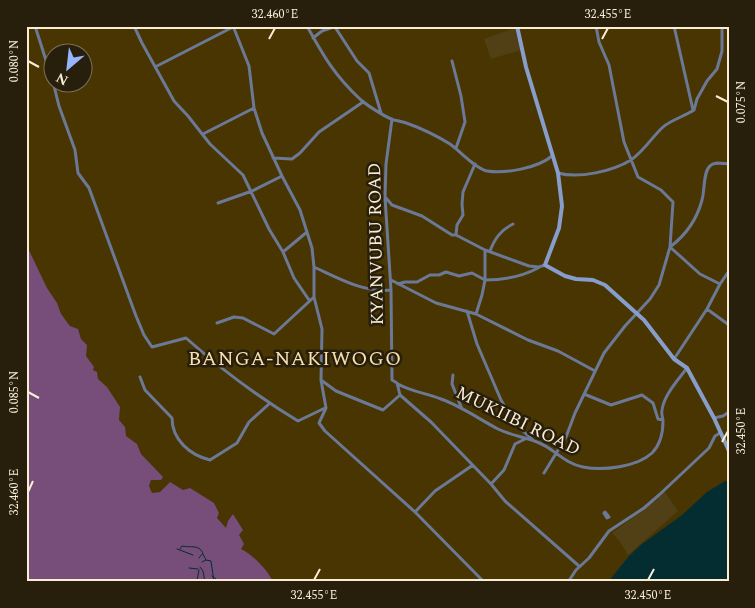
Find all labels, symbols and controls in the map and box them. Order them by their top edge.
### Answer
text: 32.460°E [252,5,298,24]
text: 32.455°E [585,5,631,24]
text: 0.080°N [5,40,24,82]
north arrow [42,42,92,92]
text: N [52,67,72,91]
text: 0.075°N [732,81,751,123]
street label: KYANVUBU ROAD [361,162,391,326]
district label: BANGA-NAKIWOGO [188,344,402,374]
text: 0.085°N [5,371,24,413]
street label: MUKIIBI ROAD [451,379,585,463]
text: 32.450°E [732,408,751,454]
text: 32.460°E [5,469,24,515]
text: 32.455°E [291,586,337,605]
text: 32.450°E [625,586,671,605]

